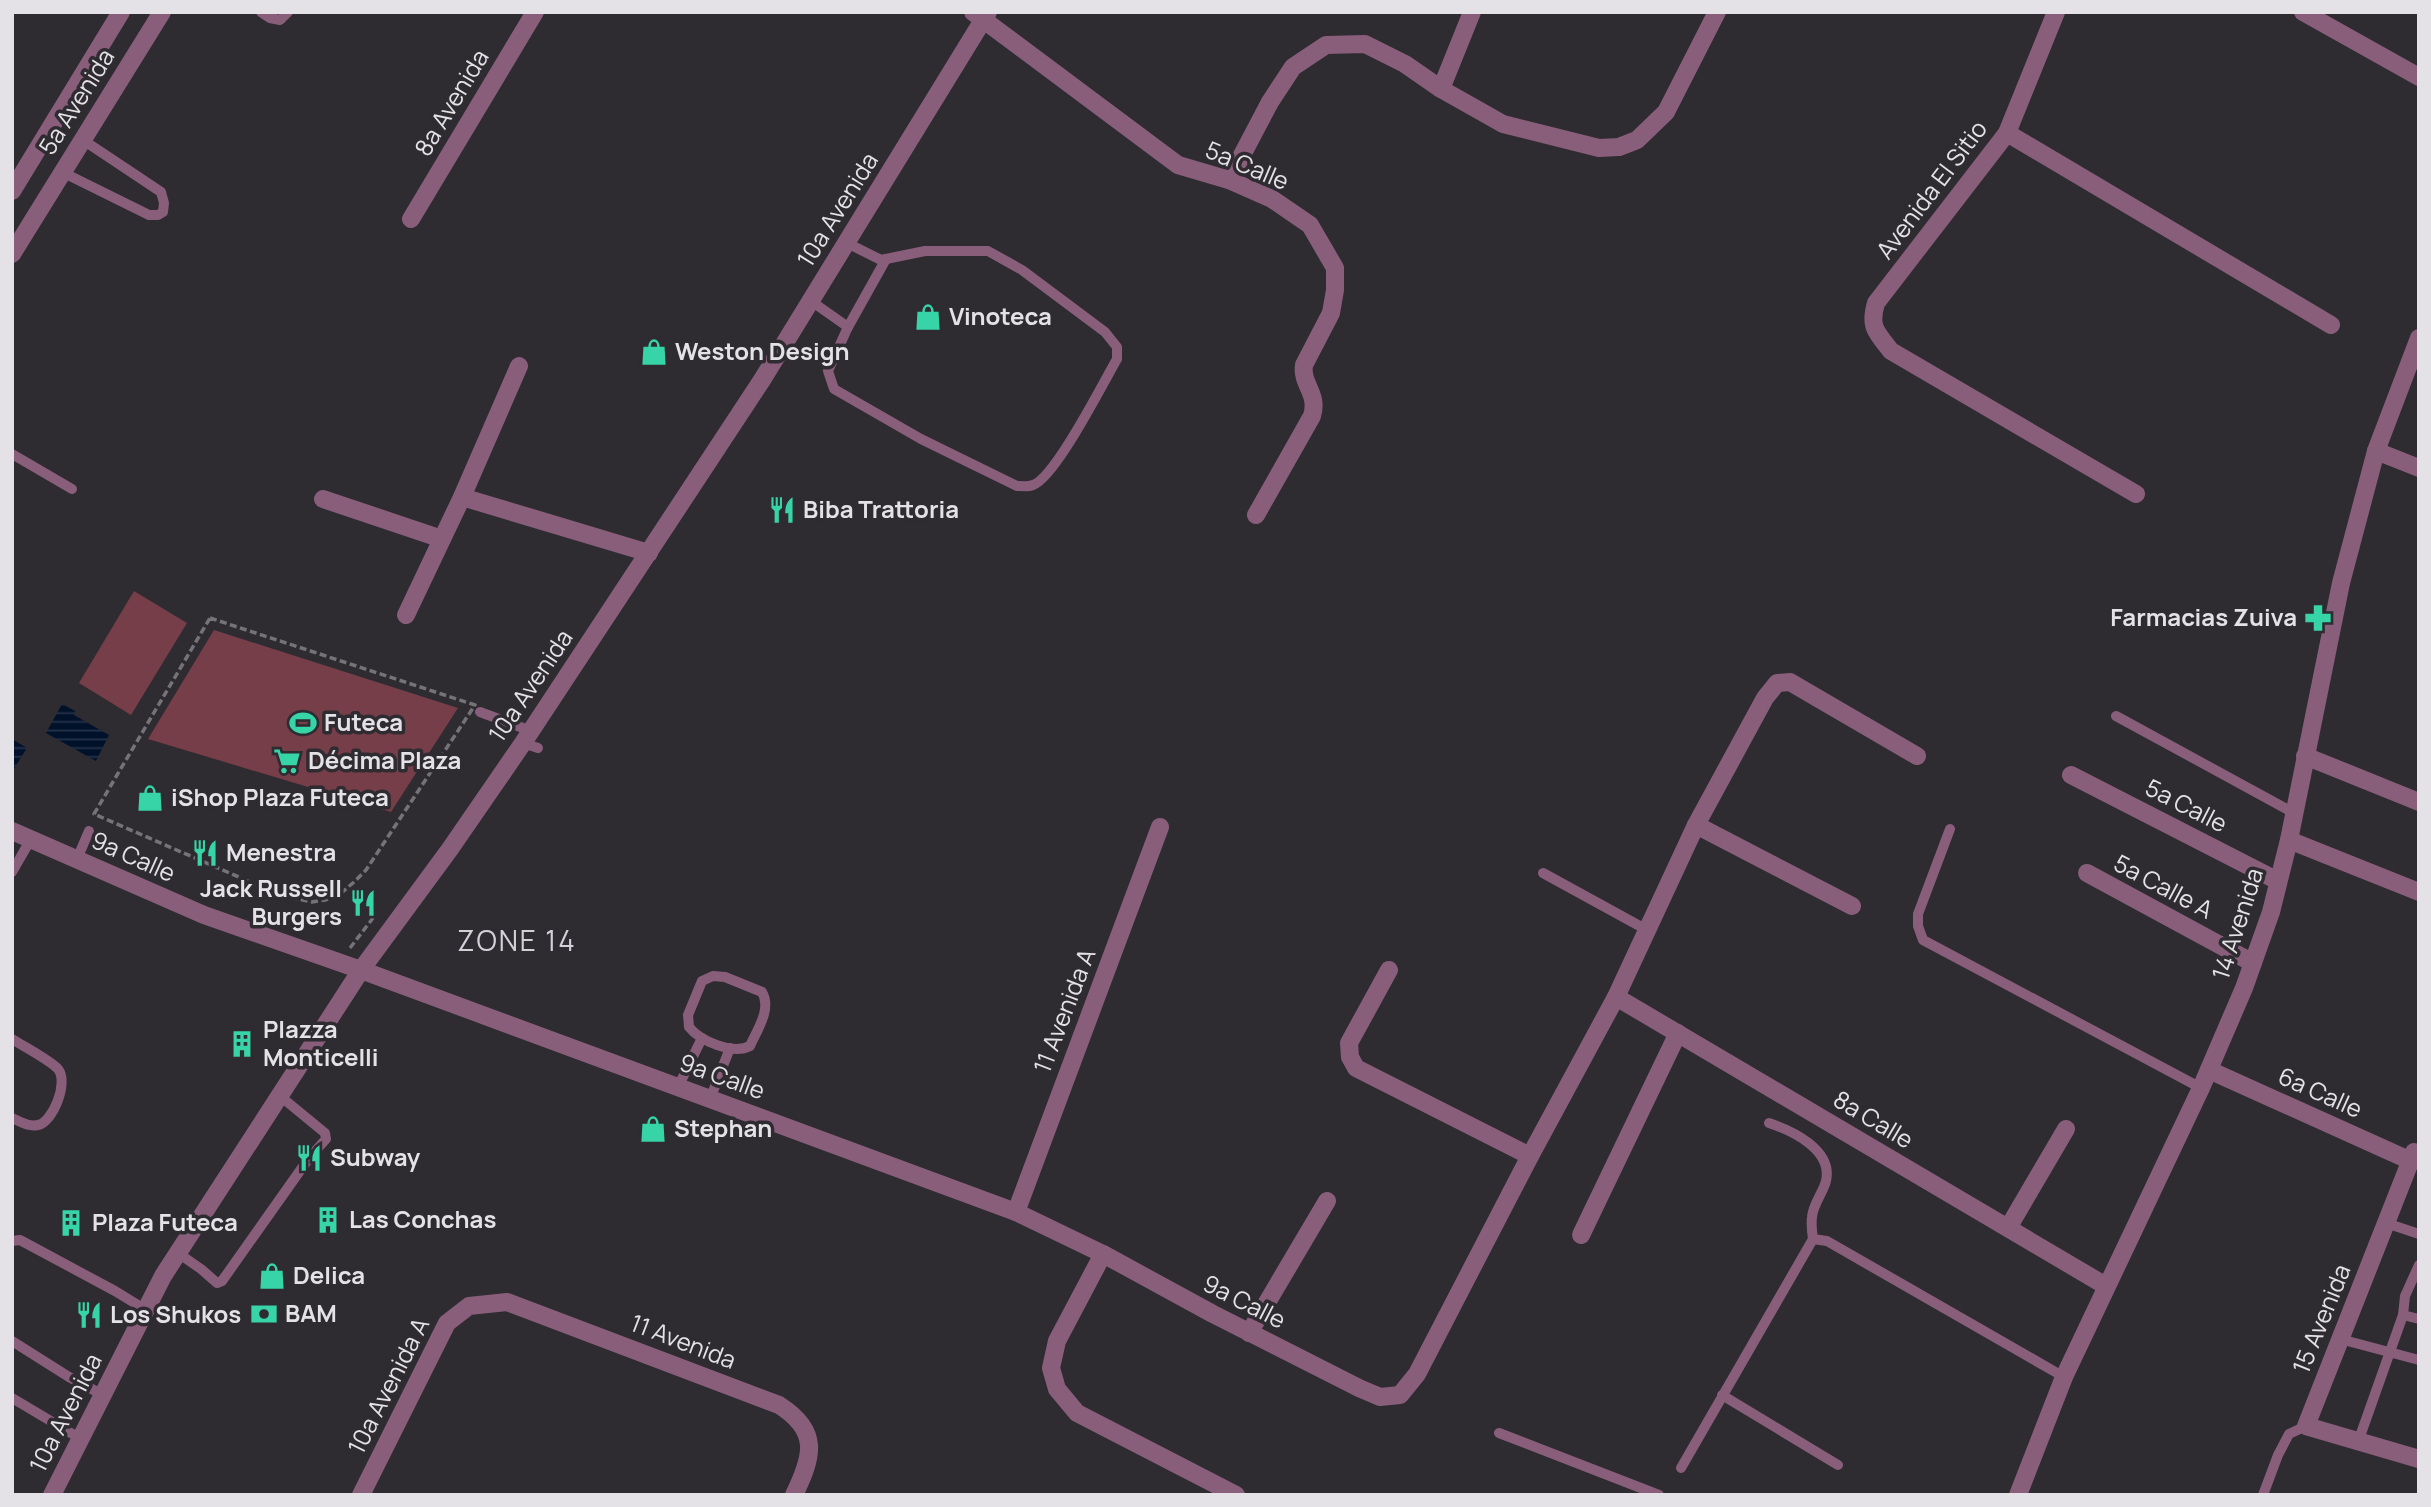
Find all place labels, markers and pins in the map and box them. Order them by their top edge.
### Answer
place label: Vinoteca [949,299,1052,332]
shop icon: Vinoteca [913,302,943,332]
place label: Weston Design [675,334,850,367]
shop icon: Weston Design [639,337,669,367]
place label: Biba Trattoria [803,492,959,525]
restaurant icon: Biba Trattoria [767,495,797,525]
place label: Farmacias Zuiva [2110,600,2297,633]
pharmacy icon: Farmacias Zuiva [2303,603,2333,633]
place label: Futeca [324,705,403,738]
sports icon: Futeca [288,708,318,738]
place label: Décima Plaza [308,743,461,776]
supermarket icon: Décima Plaza [272,746,302,776]
place label: iShop Plaza Futeca [171,780,389,813]
shop icon: iShop Plaza Futeca [135,783,165,813]
place label: Menestra [226,835,336,868]
restaurant icon: Menestra [190,838,220,868]
place label: Jack Russell Burgers [200,871,342,932]
restaurant icon: Jack Russell Burgers [348,888,378,918]
place label: Plazza Monticelli [263,1012,379,1073]
building icon: Plazza Monticelli [227,1029,257,1059]
place label: Stephan [674,1111,772,1144]
shop icon: Stephan [638,1114,668,1144]
place label: Subway [330,1140,421,1173]
restaurant icon: Subway [294,1143,324,1173]
place label: Las Conchas [349,1202,496,1235]
place label: Plaza Futeca [92,1205,238,1238]
building icon: Las Conchas [313,1205,343,1235]
building icon: Plaza Futeca [56,1208,86,1238]
place label: Delica [293,1258,365,1291]
shop icon: Delica [257,1261,287,1291]
place label: BAM [285,1296,337,1329]
place label: Los Shukos [110,1297,241,1330]
bank icon: BAM [249,1299,279,1329]
restaurant icon: Los Shukos [74,1300,104,1330]

